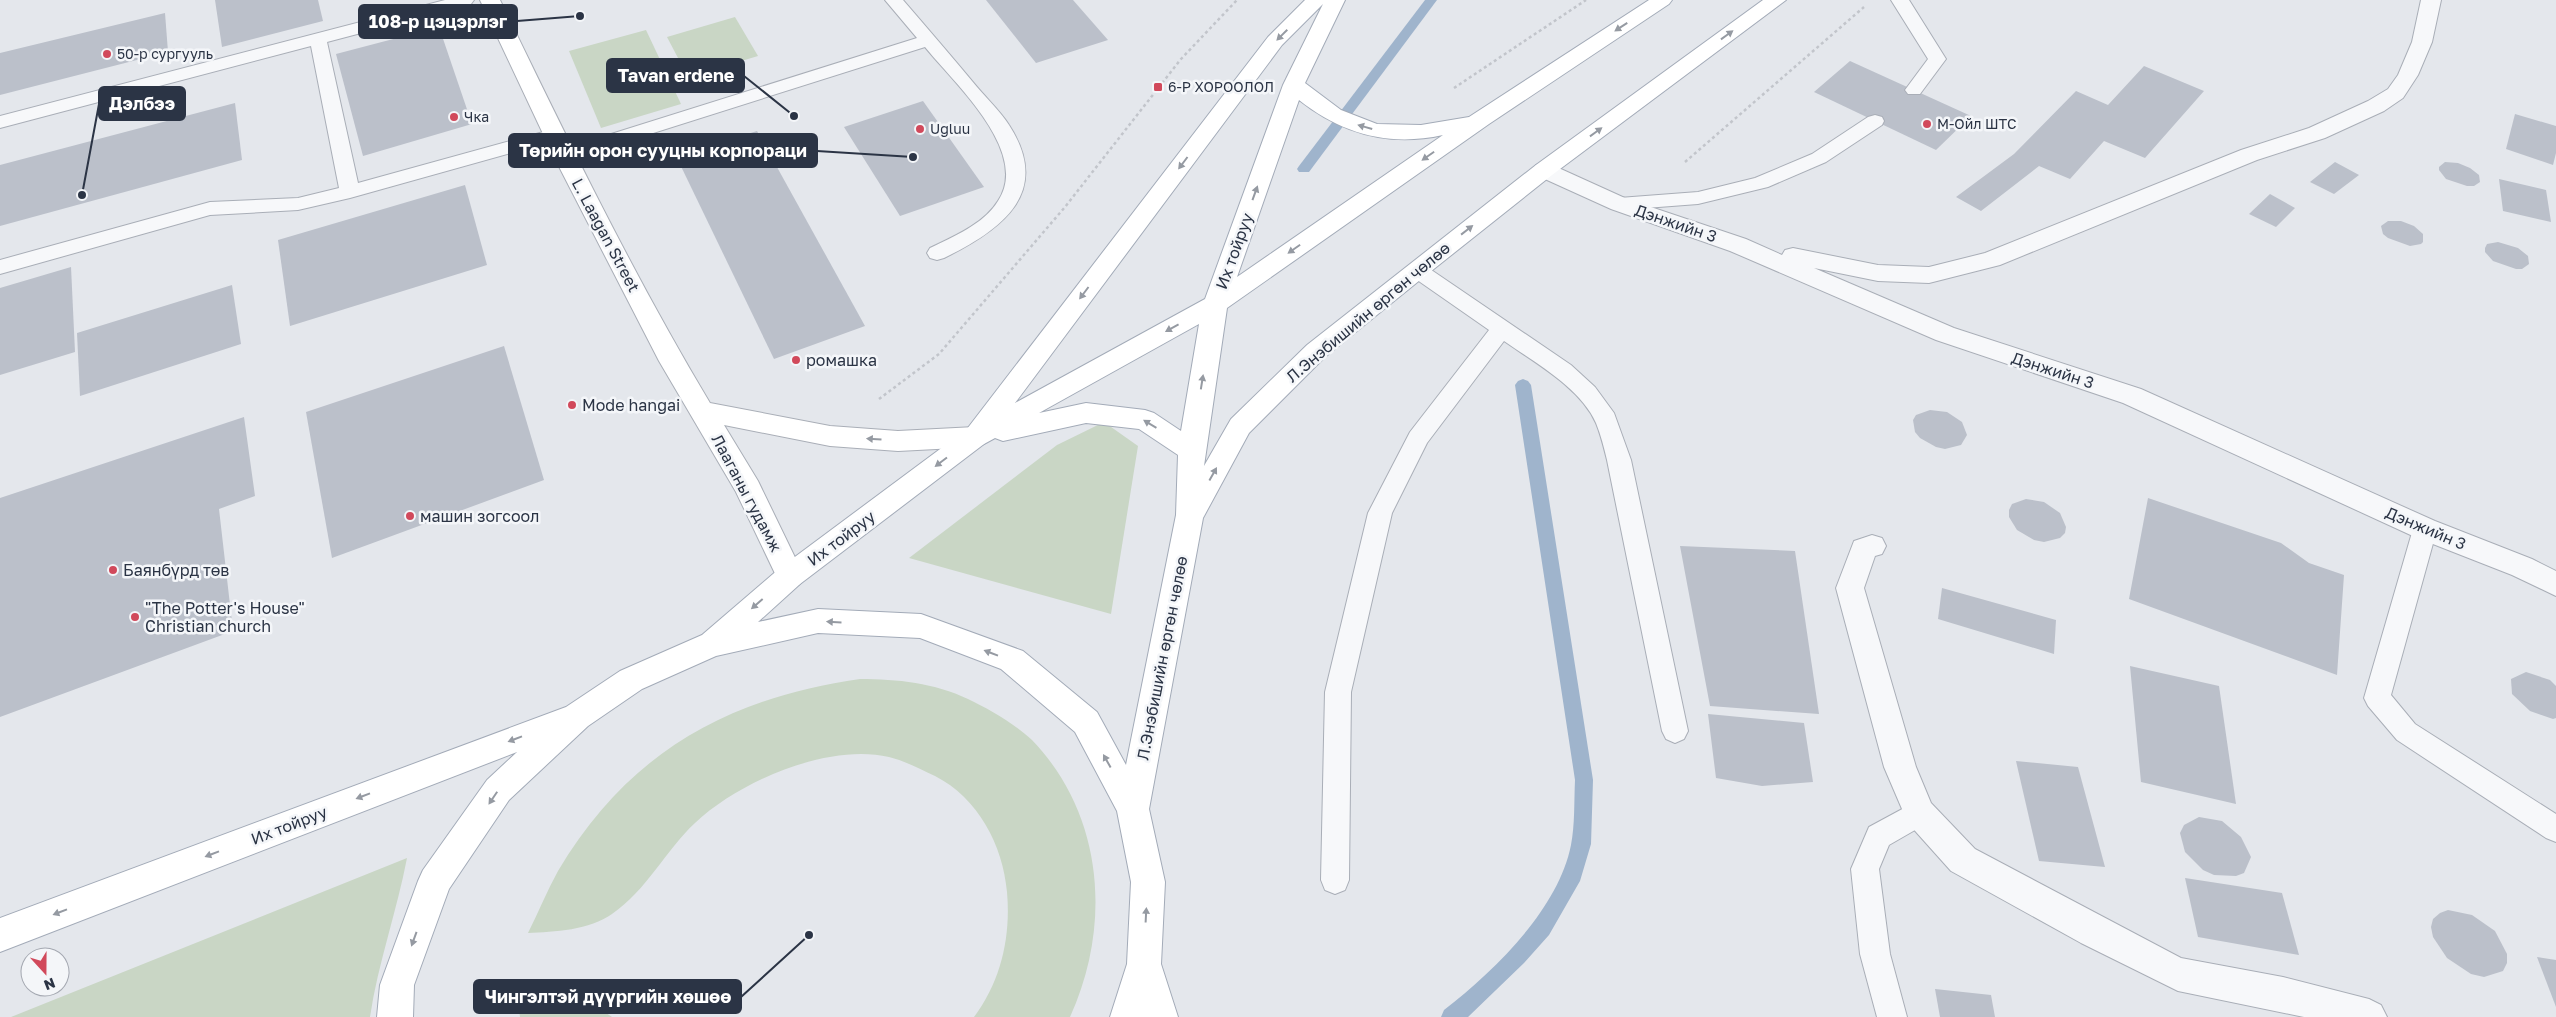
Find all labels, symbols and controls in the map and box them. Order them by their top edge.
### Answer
callout: 108-р цэцэрлэг [359,5,517,38]
text: 108-р цэцэрлэг [369,10,507,32]
one-way arrow [1614,22,1628,32]
one-way arrow [1276,28,1288,40]
one-way arrow [1720,30,1733,41]
place label: 50-р сургууль [117,45,213,62]
marker: 50-р сургууль [101,48,113,60]
callout: Tavan erdene [607,59,744,92]
text: Tavan erdene [618,64,735,86]
place label: 6-Р ХОРООЛОЛ [1168,78,1274,95]
marker: 6-Р ХОРООЛОЛ [1152,81,1164,93]
callout: Дэлбээ [99,87,185,120]
text: Дэлбээ [109,92,175,114]
place label: Чка [464,108,489,125]
marker: Чка [448,111,460,123]
place label: М-Ойл ШТС [1937,115,2016,132]
marker: М-Ойл ШТС [1921,118,1933,130]
place label: Ugluu [930,120,970,137]
marker: Ugluu [914,123,926,135]
one-way arrow [1357,123,1372,131]
one-way arrow [1589,126,1602,137]
callout: Төрийн орон сууцны корпораци [509,134,817,167]
text: Төрийн орон сууцны корпораци [519,139,807,161]
one-way arrow [1421,151,1434,161]
one-way arrow [1177,156,1188,169]
street label: L. Laagan Street [568,175,644,295]
one-way arrow [1252,185,1259,200]
street label: Дэнжийн 3 [1632,200,1720,246]
street label: Их тойруу [1211,210,1257,292]
one-way arrow [1460,225,1473,236]
street label: Л.Энэбишийн өргөн чөлөө [1282,238,1454,386]
one-way arrow [1287,244,1301,254]
one-way arrow [1079,286,1090,299]
one-way arrow [1165,324,1179,332]
street label: Дэнжийн 3 [2009,347,2097,393]
place label: ромашка [806,350,877,370]
marker: ромашка [790,354,802,366]
one-way arrow [1198,374,1206,390]
place label: Mode hangai [582,395,680,415]
marker: Mode hangai [566,399,578,411]
one-way arrow [1144,420,1157,429]
street label: Лааганы гудамж [708,431,787,555]
one-way arrow [865,435,881,443]
one-way arrow [935,457,948,468]
one-way arrow [1209,467,1218,481]
street label: Дэнжийн 3 [2383,502,2469,554]
place label: машин зогсоол [420,506,539,526]
street label: Их тойруу [803,506,879,570]
marker: машин зогсоол [404,510,416,522]
street label: Л.Энэбишийн өргөн чөлөө [1132,554,1192,762]
place label: Баянбүрд төв [123,560,229,580]
marker: Баянбүрд төв [107,564,119,576]
place label: "The Potter's House" Christian church [145,598,305,636]
one-way arrow [751,599,764,610]
marker: "The Potter's House" Christian church [129,611,141,623]
one-way arrow [826,618,842,626]
one-way arrow [984,649,999,656]
one-way arrow [508,736,523,743]
one-way arrow [1103,753,1111,768]
one-way arrow [488,791,497,805]
one-way arrow [356,793,371,801]
street label: Их тойруу [248,801,330,849]
one-way arrow [204,851,219,858]
one-way arrow [1143,907,1151,923]
one-way arrow [52,908,67,916]
one-way arrow [410,932,418,947]
north arrow [20,947,70,997]
text: N [42,975,58,994]
callout: Чингэлтэй дүүргийн хөшөө [474,980,741,1013]
text: Чингэлтэй дүүргийн хөшөө [485,985,731,1007]

